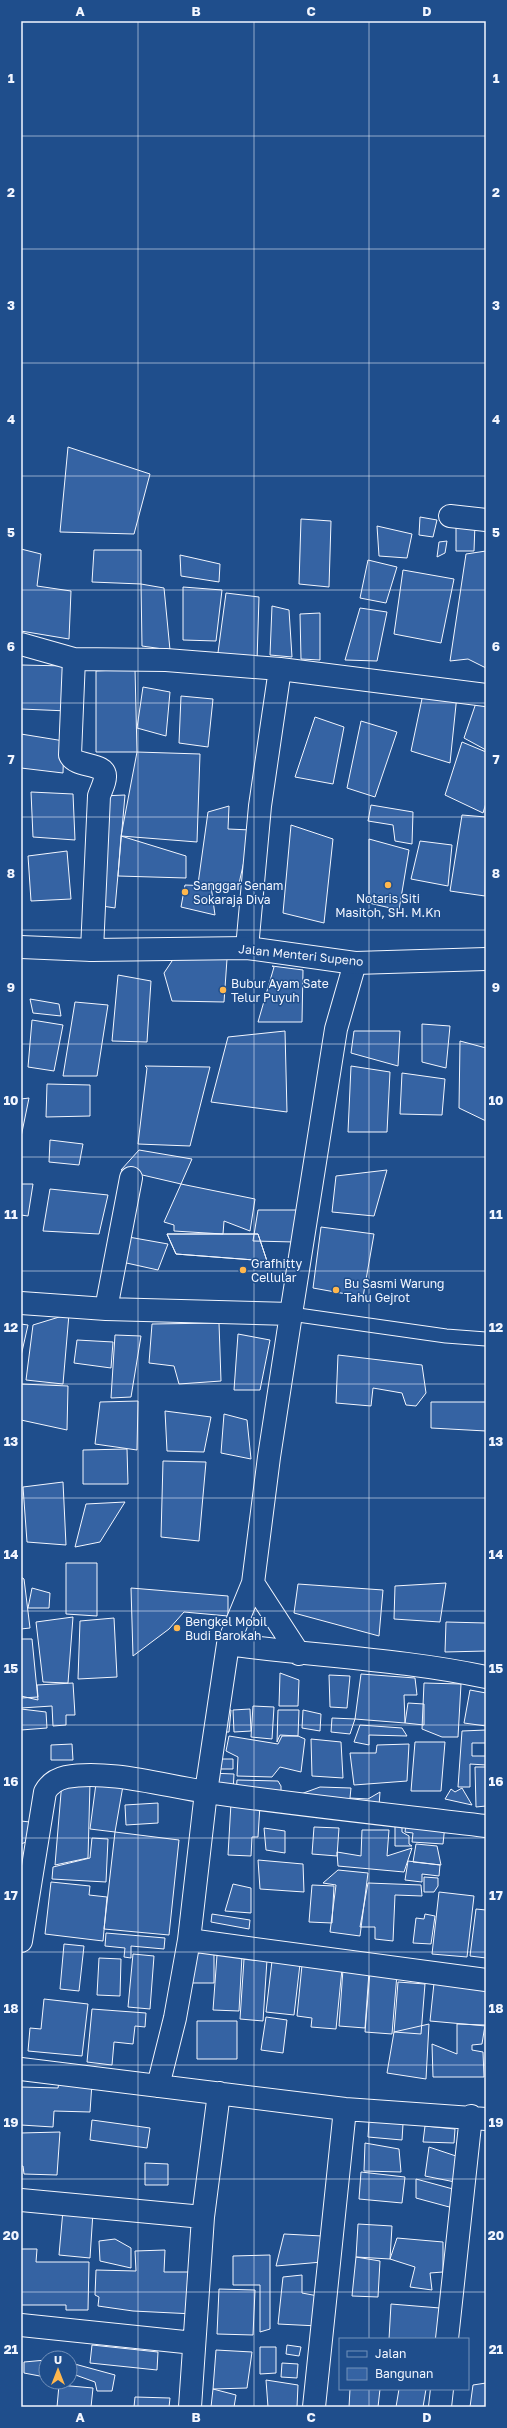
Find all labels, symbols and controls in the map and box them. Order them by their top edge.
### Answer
text: A [75,3,85,19]
text: B [191,3,201,19]
text: C [306,3,316,19]
text: D [422,3,432,19]
text: 1 [8,70,15,86]
text: 1 [493,70,500,86]
text: 2 [7,184,15,200]
text: 2 [492,184,500,200]
text: 3 [7,297,15,313]
text: 3 [492,297,500,313]
text: 4 [7,411,15,427]
text: 4 [492,411,500,427]
text: 5 [7,524,15,540]
text: 5 [492,524,500,540]
text: 6 [7,638,15,654]
text: 6 [492,638,500,654]
text: 7 [7,751,15,767]
text: 7 [492,751,500,767]
text: 8 [7,865,15,881]
text: 8 [492,865,500,881]
place label: Sanggar Senam Sokaraja Diva [193,878,283,907]
marker: Notaris Siti Masitoh, SH. M.Kn [383,880,393,890]
marker: Sanggar Senam Sokaraja Diva [180,887,190,897]
place label: Notaris Siti Masitoh, SH. M.Kn [335,891,441,920]
street label: Jalan Menteri Supeno [238,941,364,969]
place label: Bubur Ayam Sate Telur Puyuh [231,976,329,1005]
text: 9 [7,979,15,995]
text: 9 [492,979,500,995]
marker: Bubur Ayam Sate Telur Puyuh [218,985,228,995]
text: 10 [3,1092,19,1108]
text: 10 [488,1092,504,1108]
text: 11 [4,1206,18,1222]
text: 11 [489,1206,503,1222]
place label: Grafhitty Cellular [251,1256,302,1285]
marker: Grafhitty Cellular [238,1265,248,1275]
place label: Bu Sasmi Warung Tahu Gejrot [344,1276,444,1305]
marker: Bu Sasmi Warung Tahu Gejrot [331,1285,341,1295]
text: 12 [4,1319,18,1335]
text: 12 [489,1319,503,1335]
text: 13 [4,1433,18,1449]
text: 13 [489,1433,503,1449]
text: 14 [4,1546,18,1562]
text: 14 [489,1546,503,1562]
place label: Bengkel Mobil Budi Barokah [185,1614,267,1643]
marker: Bengkel Mobil Budi Barokah [172,1623,182,1633]
text: 15 [4,1660,18,1676]
text: 15 [489,1660,503,1676]
text: 16 [4,1773,18,1789]
text: 16 [489,1773,503,1789]
text: 17 [4,1887,18,1903]
text: 17 [489,1887,503,1903]
text: 18 [3,2000,19,2016]
text: 18 [488,2000,504,2016]
text: 19 [4,2114,18,2130]
text: 19 [489,2114,503,2130]
text: 20 [3,2227,19,2243]
text: 20 [488,2227,504,2243]
legend [339,2338,469,2390]
text: 21 [4,2341,19,2357]
text: 21 [489,2341,504,2357]
text: Jalan [375,2346,406,2361]
north arrow [38,2350,78,2390]
text: U [54,2353,62,2366]
text: Bangunan [375,2366,433,2381]
text: A [75,2409,85,2425]
text: B [191,2409,201,2425]
text: C [306,2409,316,2425]
text: D [422,2409,432,2425]

